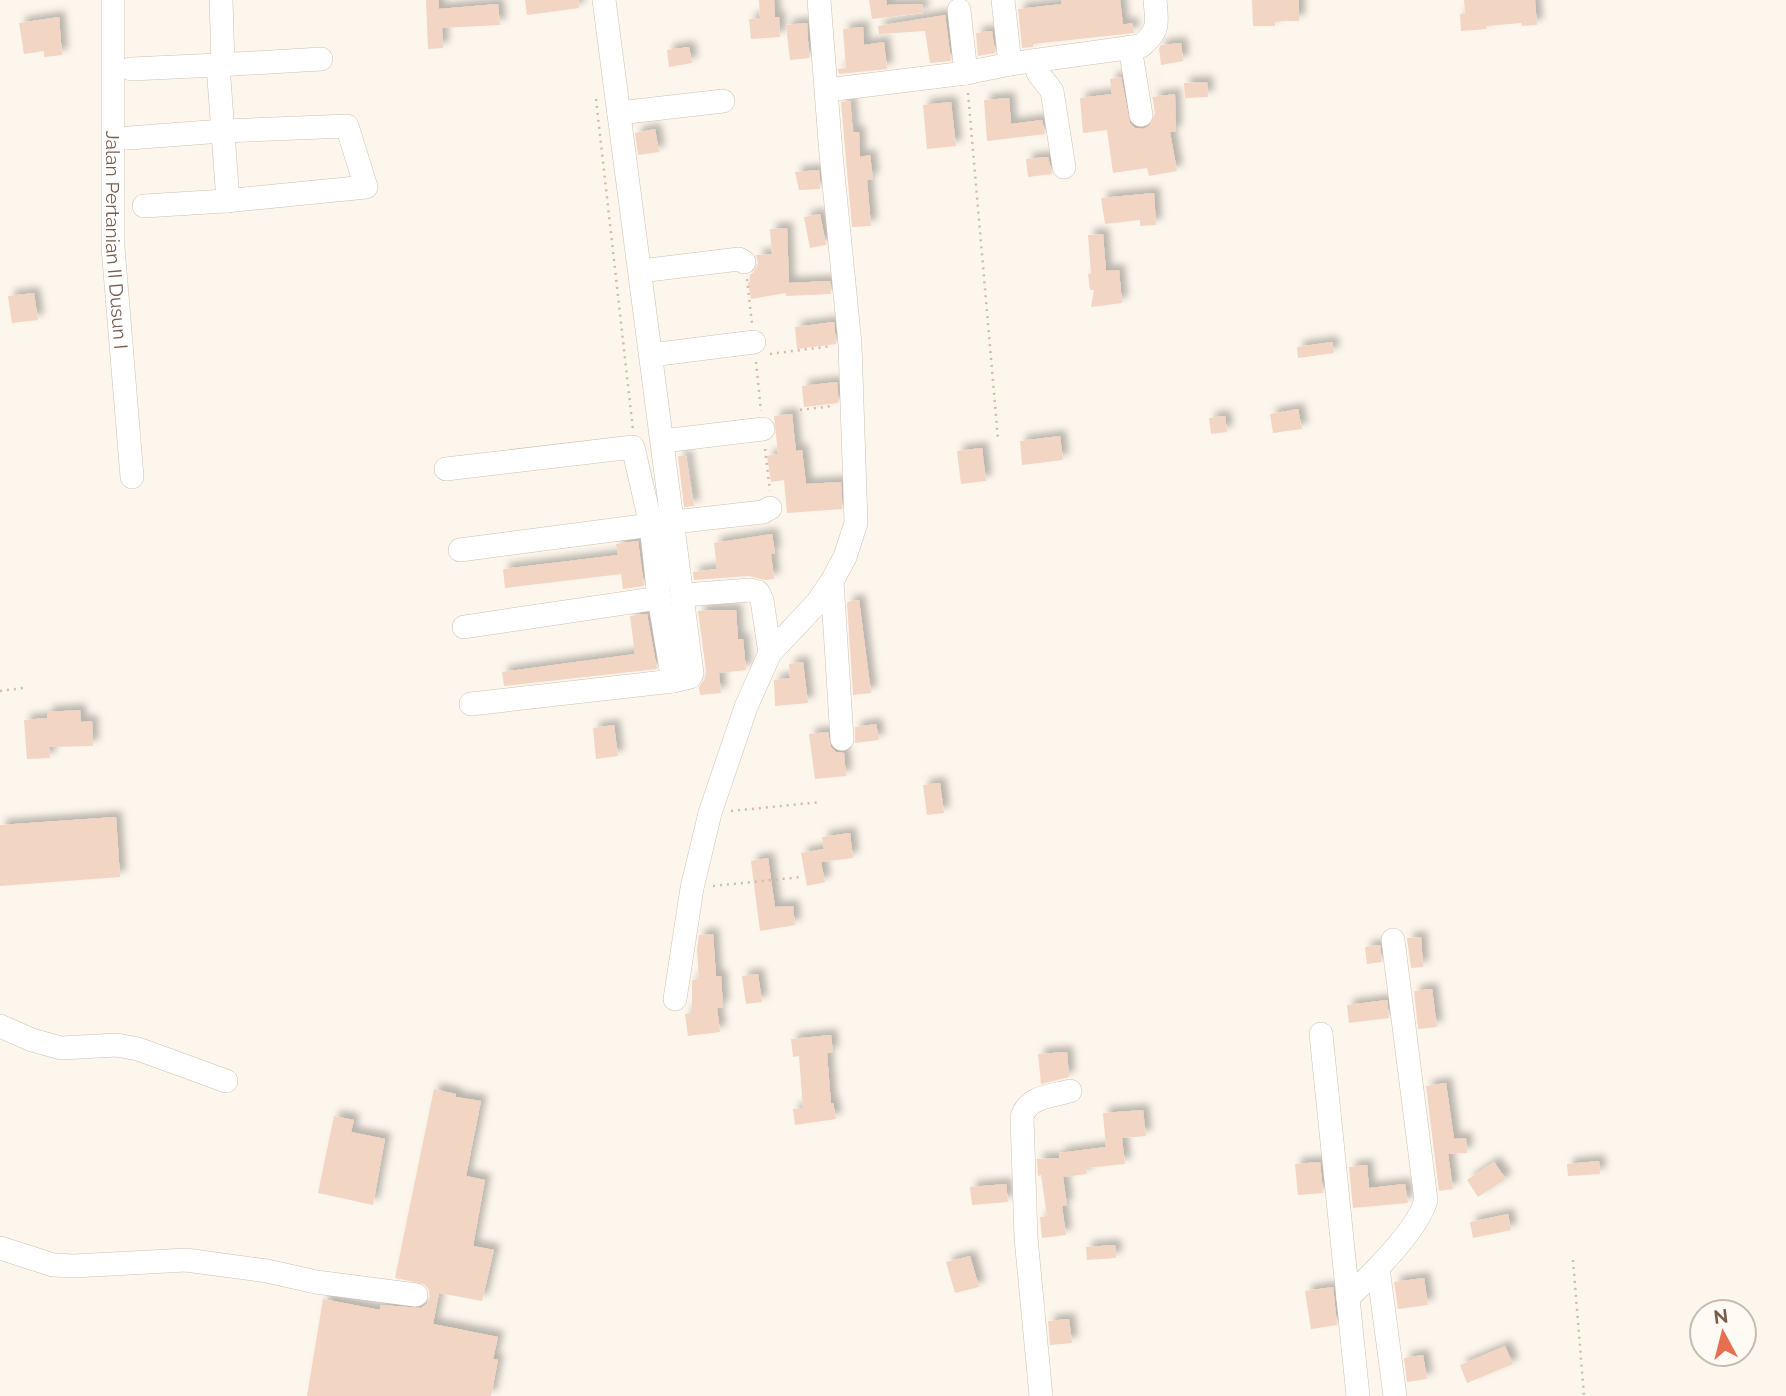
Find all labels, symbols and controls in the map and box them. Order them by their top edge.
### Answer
street label: Jalan Pertanian II Dusun I [102,131,132,350]
north arrow [1688,1298,1758,1368]
text: N [1712,1304,1729,1328]

